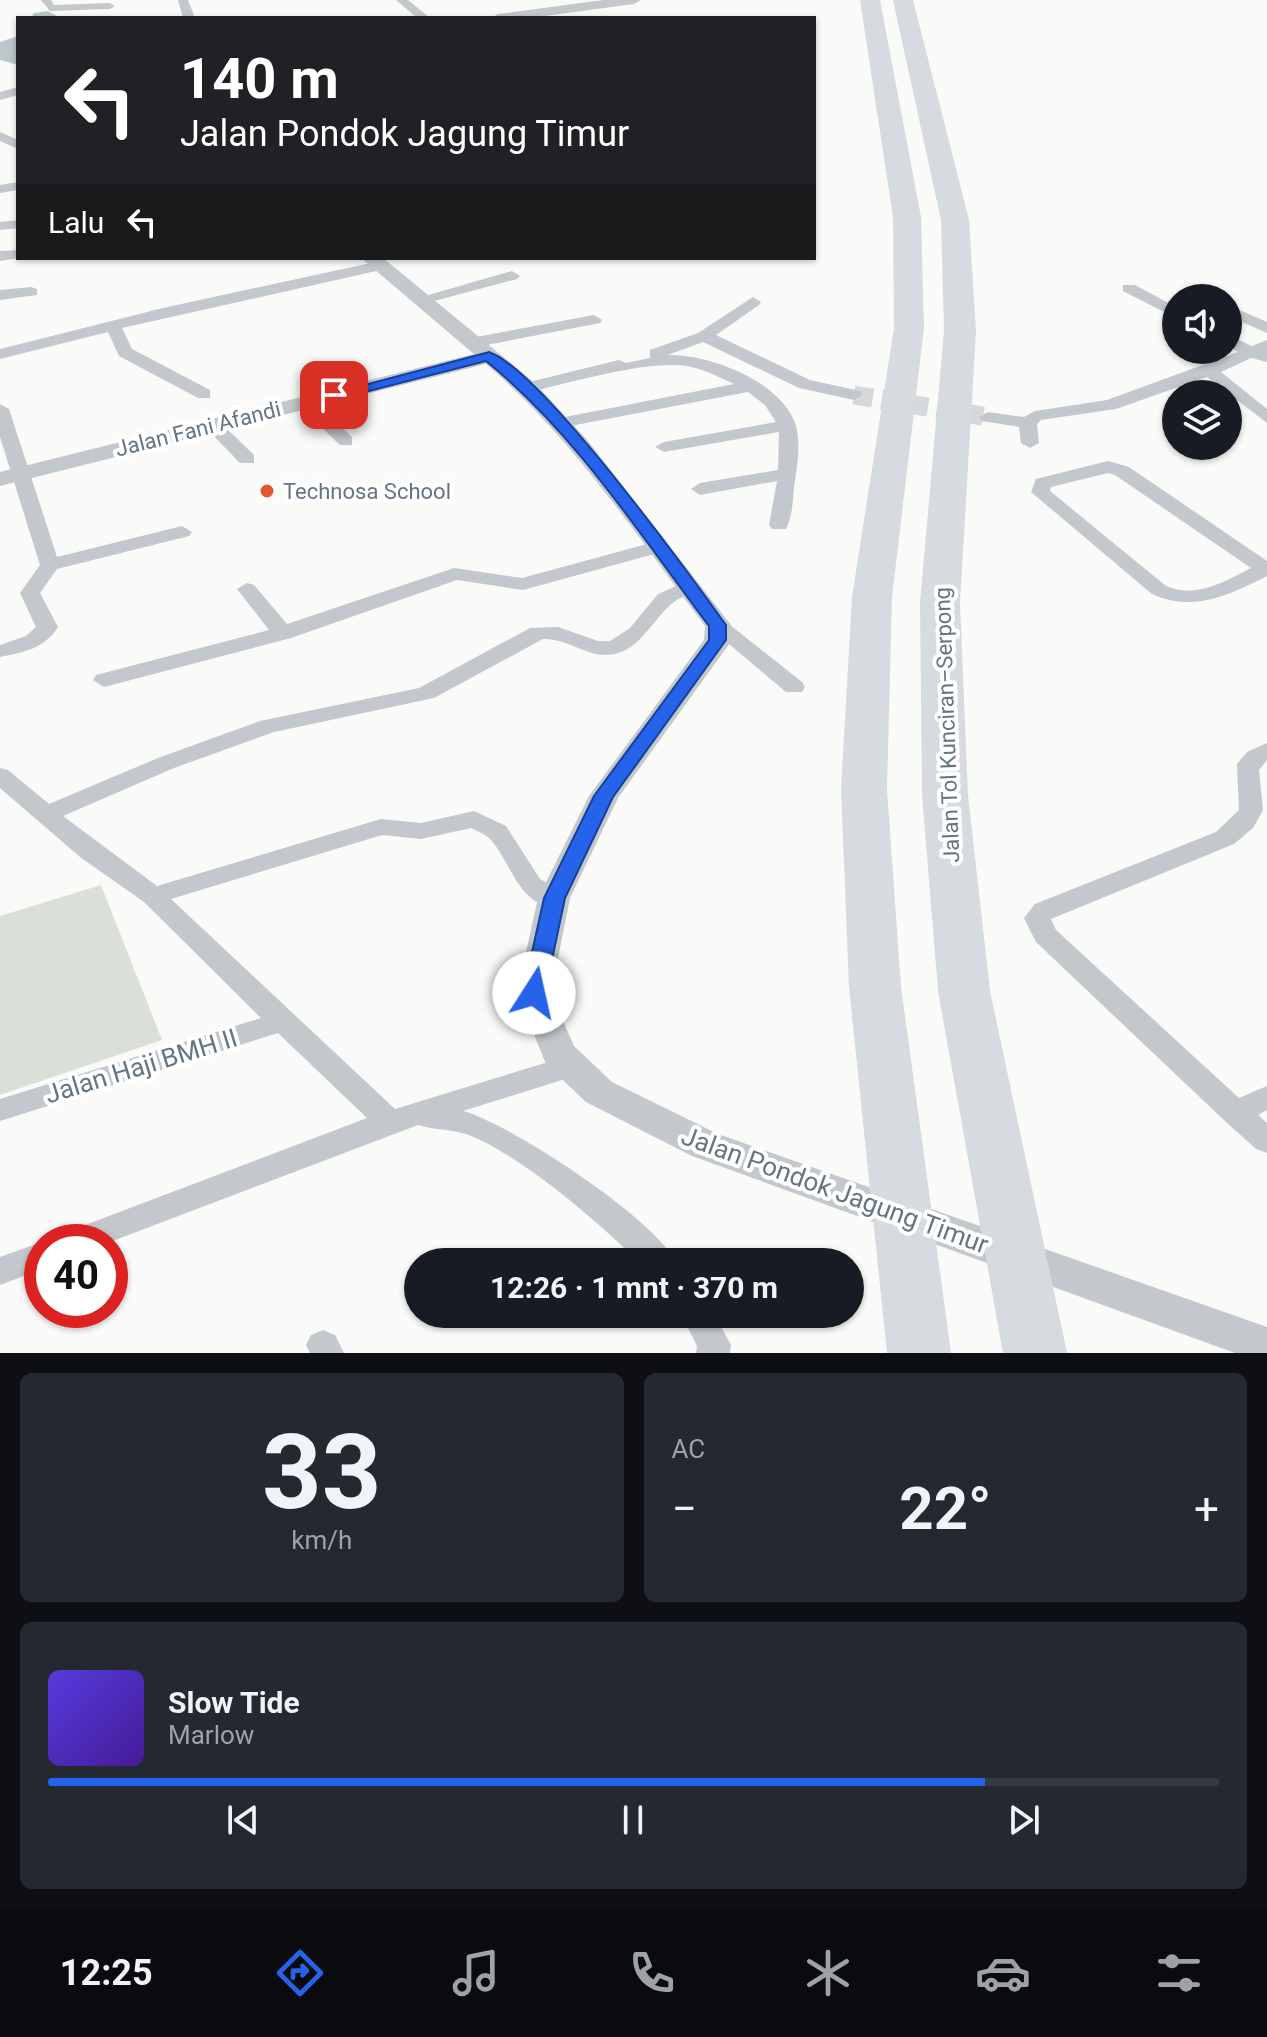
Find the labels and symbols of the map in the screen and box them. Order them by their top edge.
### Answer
pin [300,361,368,429]
street label: Jalan Fani Afandi [113,396,283,462]
place label: Technosa School [283,479,451,504]
marker: Technosa School [258,482,276,500]
street label: Jalan Tol Kunciran–Serpong [930,587,964,863]
position arrow [492,951,576,1035]
street label: Jalan Haji BMH II [41,1022,241,1110]
street label: Jalan Pondok Jagung Timur [677,1120,993,1260]
speed limit sign: 40 [24,1224,128,1328]

